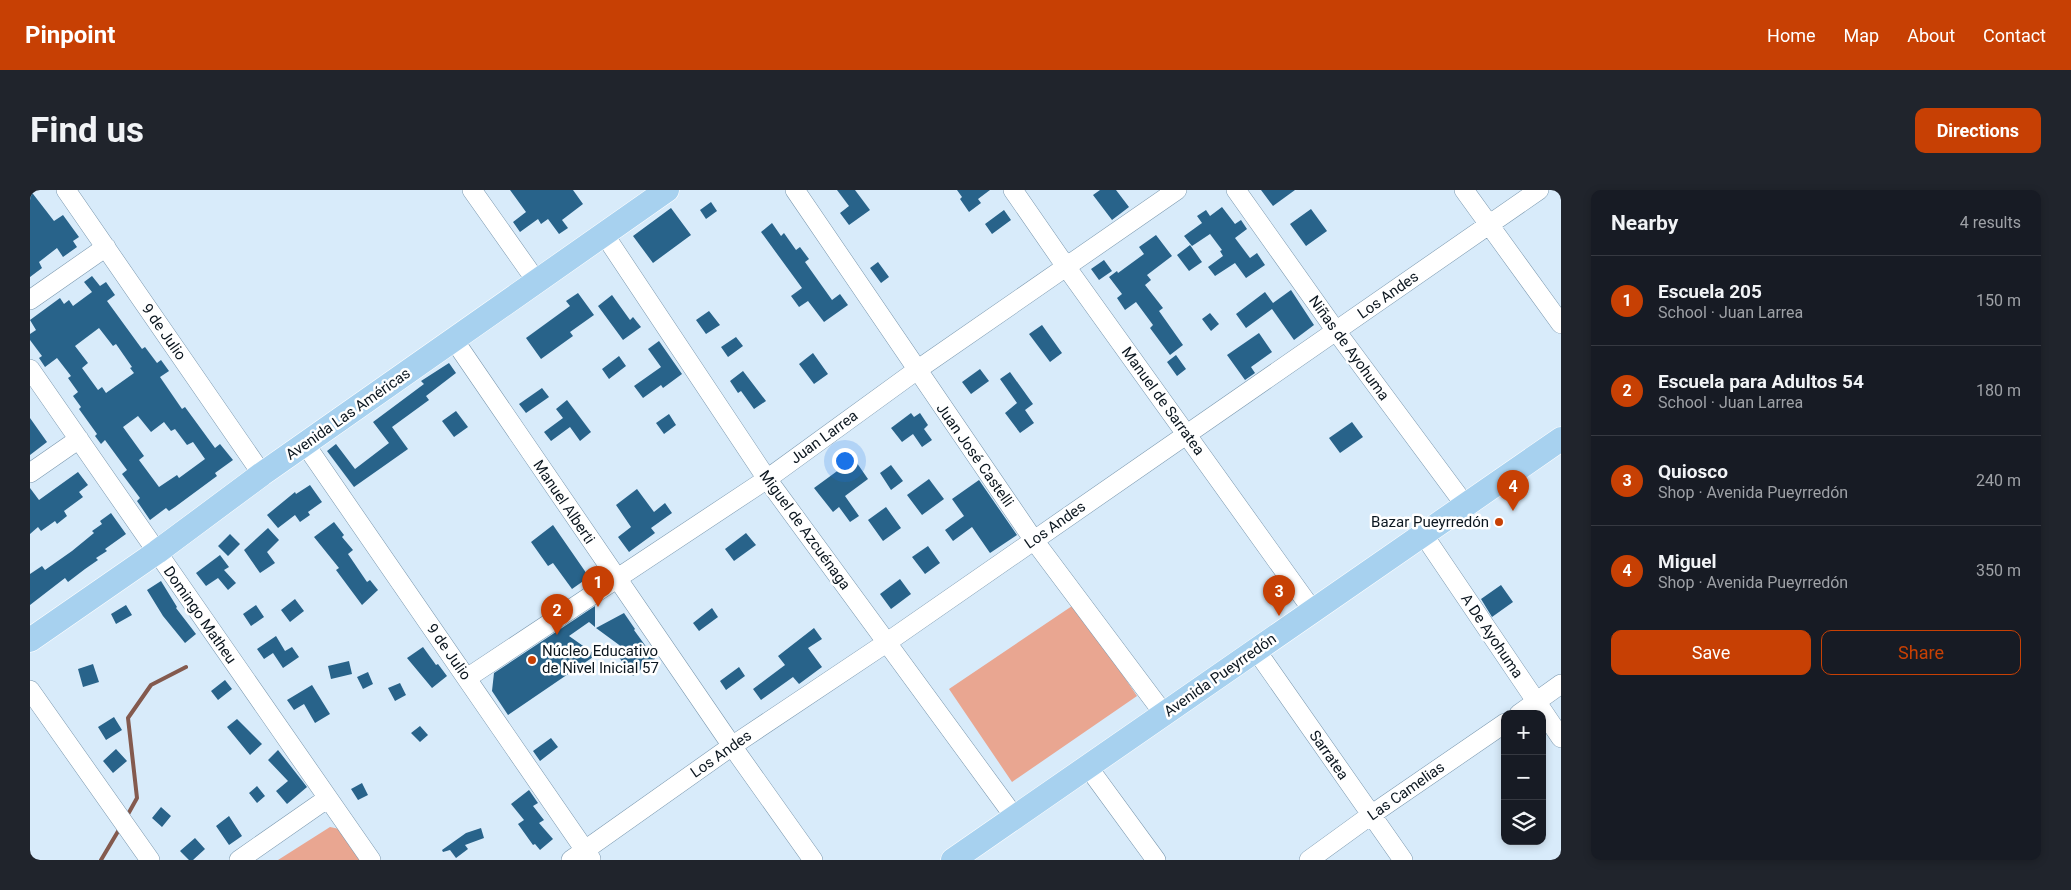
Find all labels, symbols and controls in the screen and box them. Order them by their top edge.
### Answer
text: Pinpoint [25,21,115,49]
text: Home [1767,25,1816,46]
text: Map [1844,25,1879,46]
text: About [1907,25,1955,46]
text: Contact [1983,25,2046,46]
button: Directions [1915,108,2041,153]
text: Find us [30,110,144,151]
text: Nearby [1611,211,1678,235]
text: 4 results [1960,213,2021,232]
street label: Los Andes [1354,267,1422,323]
text: Escuela 205 [1658,280,1762,303]
text: 1 [1622,291,1632,310]
text: 150 m [1976,291,2021,310]
street label: Niñas de Ayohuma [1305,292,1393,404]
street label: 9 de Julio [138,300,190,364]
text: School · Juan Larrea [1658,303,1803,322]
street label: Manuel de Sarratea [1118,343,1208,459]
street label: Avenida Las Américas [282,364,414,464]
text: Escuela para Adultos 54 [1658,370,1864,393]
text: 2 [1622,381,1632,400]
text: 180 m [1976,381,2021,400]
text: School · Juan Larrea [1658,393,1803,412]
street label: Juan José Castelli [933,400,1017,510]
street label: Juan Larrea [787,406,861,468]
your location [832,448,858,474]
street label: Manuel Alberti [529,457,599,547]
text: Quiosco [1658,460,1728,483]
street label: Miguel de Azcuénaga [756,467,854,593]
pin: 4 [1497,470,1529,511]
text: 3 [1622,471,1632,490]
text: 240 m [1976,471,2021,490]
text: Shop · Avenida Pueyrredón [1658,483,1848,502]
street label: Los Andes [1021,497,1089,553]
place label: Bazar Pueyrredón [1371,513,1489,531]
marker: Bazar Pueyrredón [1493,516,1505,528]
text: Miguel [1658,550,1716,573]
text: 4 [1622,561,1632,580]
text: 350 m [1976,561,2021,580]
street label: Domingo Matheu [160,563,240,667]
pin: 1 [582,566,614,607]
text: Shop · Avenida Pueyrredón [1658,573,1848,592]
pin: 3 [1263,575,1295,616]
street label: A De Ayohuma [1457,590,1527,682]
pin: 2 [541,594,573,635]
street label: 9 de Julio [423,620,475,684]
street label: Avenida Pueyrredón [1160,630,1280,720]
button: Save [1611,630,1811,675]
button: Share [1821,630,2021,675]
place label: Núcleo Educativo de Nivel Inicial 57 [542,642,659,677]
marker: Núcleo Educativo de Nivel Inicial 57 [526,654,538,666]
map controls [1501,710,1546,845]
button: + [1501,710,1546,755]
street label: Los Andes [687,726,755,782]
street label: Sarratea [1306,727,1352,783]
button: − [1501,755,1546,800]
street label: Las Camelias [1364,758,1448,824]
button: layers [1501,800,1546,845]

